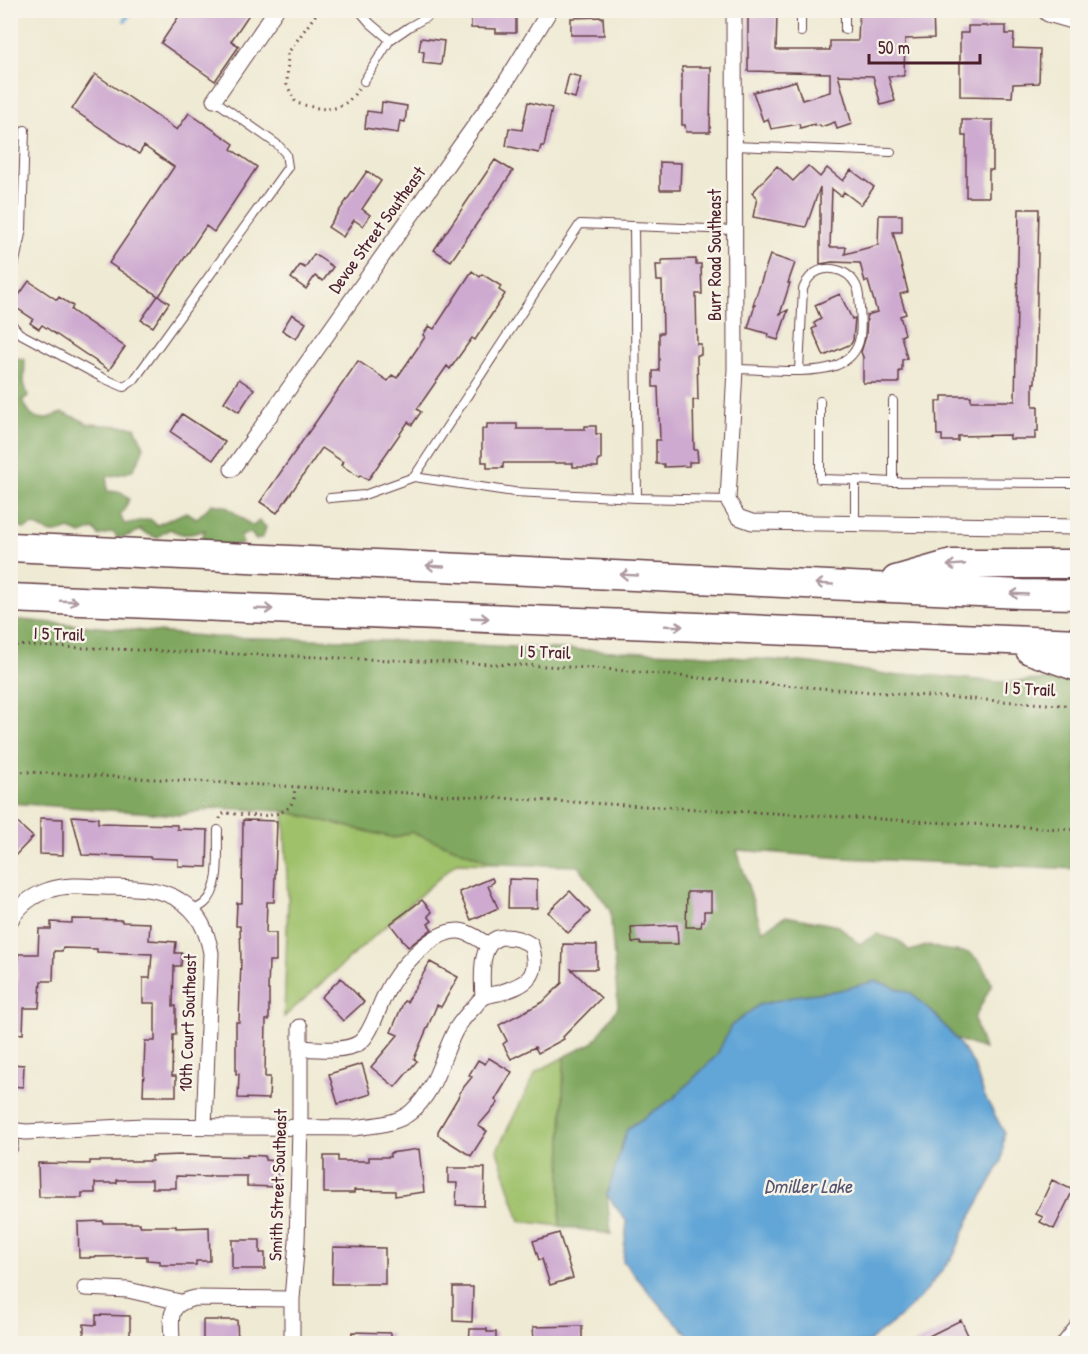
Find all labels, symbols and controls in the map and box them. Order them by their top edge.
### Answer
scale bar [869,27,980,65]
text: 50 m [878,35,910,60]
street label: Devoe Street Southeast [322,160,432,298]
street label: Burr Road Southeast [702,188,727,321]
one-way arrow [947,559,967,570]
one-way arrow [425,561,445,572]
one-way arrow [620,570,640,581]
one-way arrow [815,579,835,590]
one-way arrow [1010,588,1030,599]
one-way arrow [58,595,78,606]
one-way arrow [253,603,273,614]
one-way arrow [469,612,489,623]
street label: I 5 Trail [33,620,85,647]
one-way arrow [664,620,684,631]
street label: I 5 Trail [519,638,571,665]
street label: I 5 Trail [1004,675,1057,702]
street label: 10th Court Southeast [173,953,202,1092]
street label: Smith Street Southeast [262,1108,293,1262]
water label: Dmiller Lake [764,1172,853,1199]

